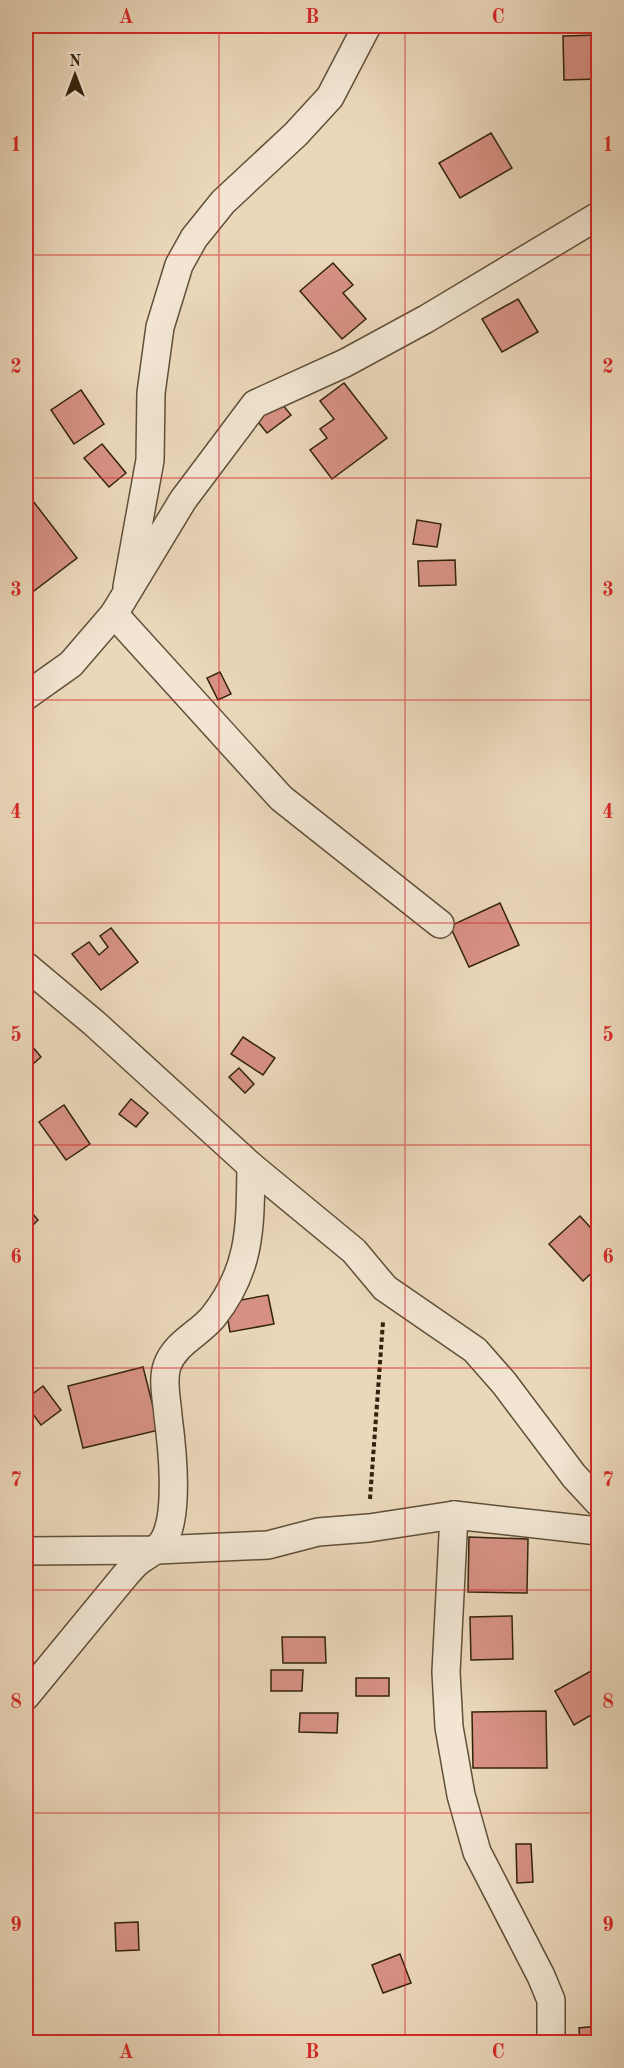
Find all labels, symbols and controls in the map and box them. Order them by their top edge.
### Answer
text: A [118,8,134,28]
text: B [305,8,319,28]
text: C [491,8,505,28]
north arrow [45,45,105,105]
text: N [69,54,82,70]
text: 1 [10,136,22,156]
text: 1 [602,136,614,156]
text: 2 [10,358,22,378]
text: 2 [602,358,614,378]
text: 3 [10,581,22,601]
text: 3 [602,581,614,601]
text: 4 [10,803,22,823]
text: 4 [602,803,614,823]
text: 5 [10,1025,22,1046]
text: 5 [602,1025,614,1046]
text: 6 [10,1248,22,1268]
text: 6 [602,1248,614,1268]
text: 7 [10,1471,22,1491]
text: 7 [602,1471,614,1491]
text: 8 [10,1693,22,1713]
text: 8 [602,1693,614,1713]
text: 9 [10,1916,22,1936]
text: 9 [602,1916,614,1936]
text: A [118,2043,134,2063]
text: B [305,2043,319,2063]
text: C [491,2043,505,2063]

